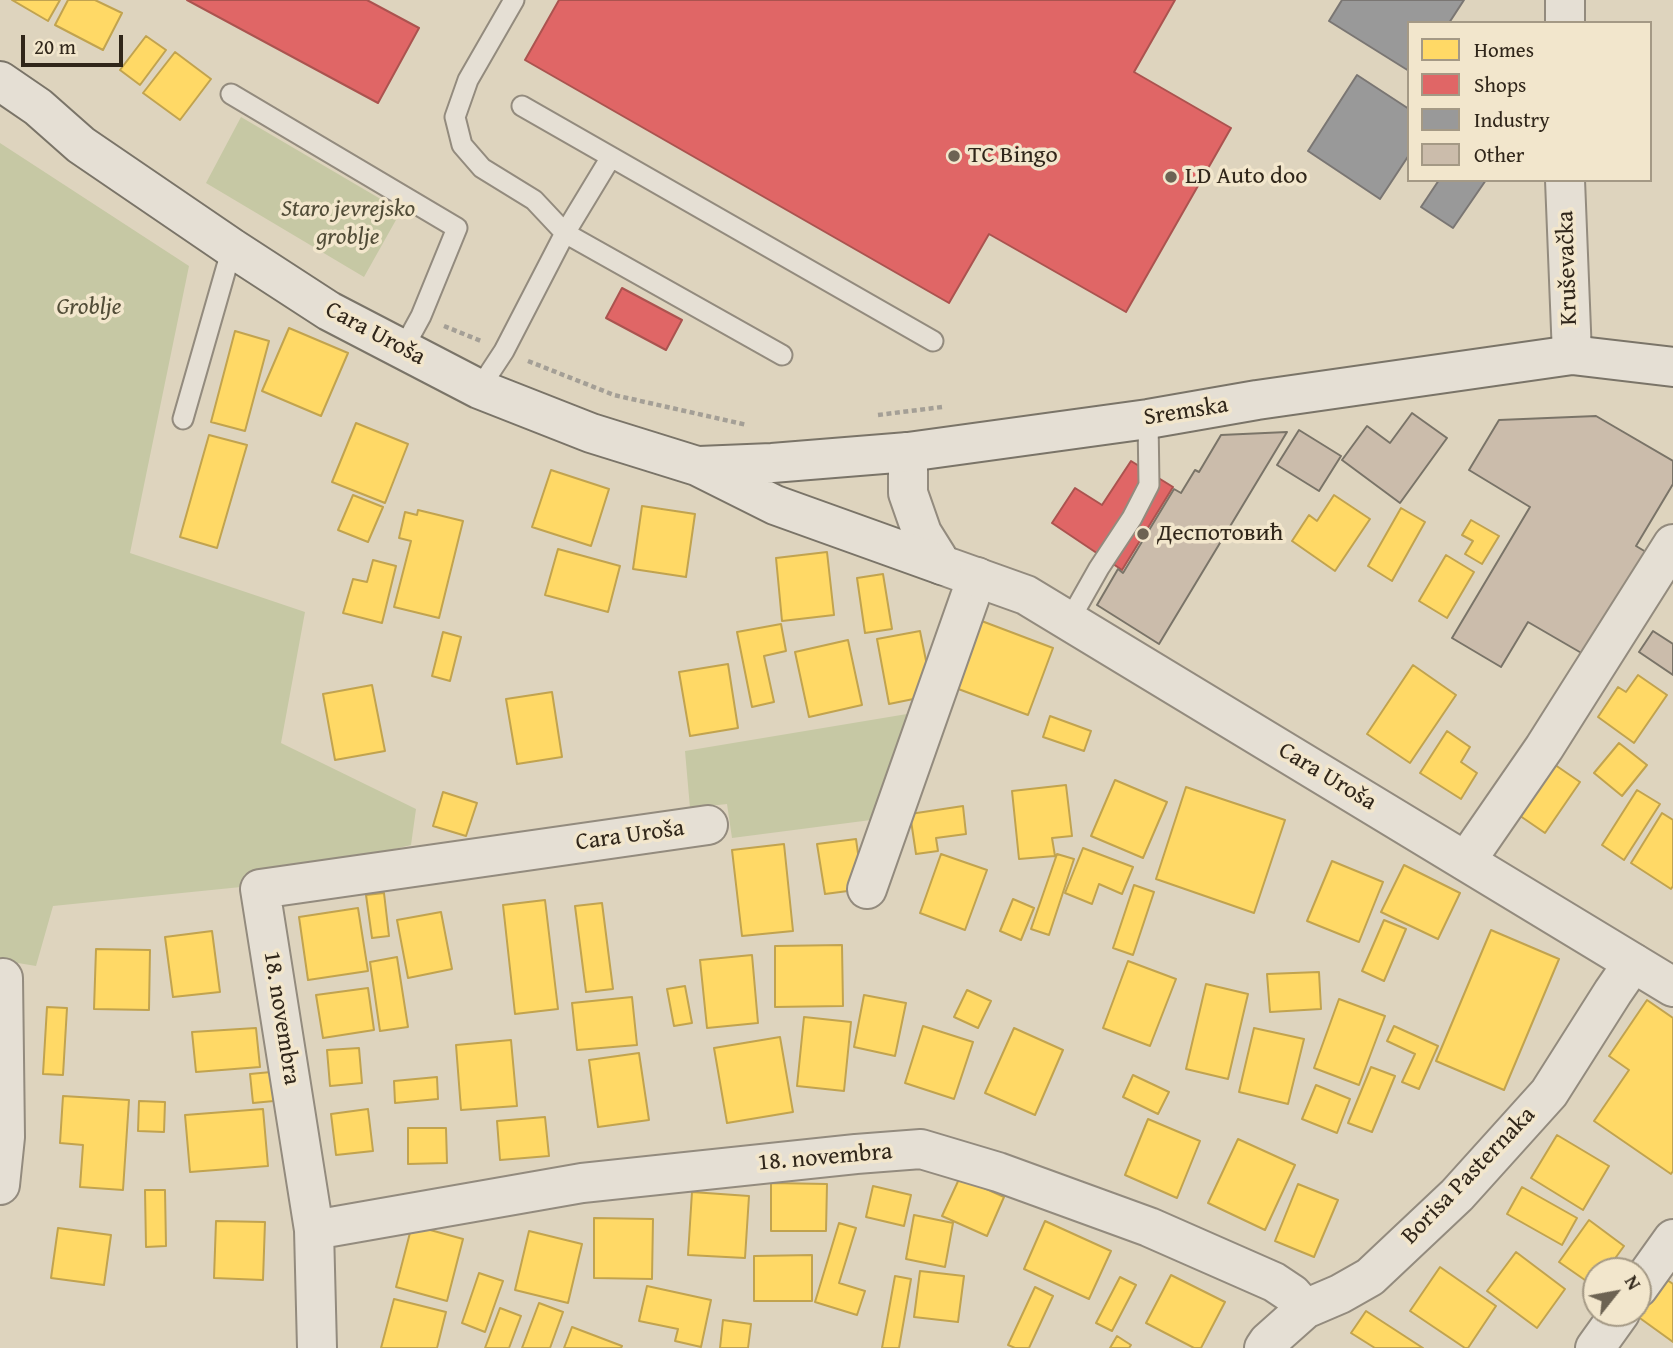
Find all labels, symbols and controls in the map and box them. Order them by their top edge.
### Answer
scale bar [24,21,126,65]
legend [1407,21,1652,182]
text: 20 m [34,31,76,62]
text: Homes [1474,34,1534,65]
text: Shops [1474,69,1526,100]
text: Industry [1474,104,1550,135]
text: Other [1474,139,1524,170]
place label: TC Bingo [968,142,1058,170]
marker: TC Bingo [946,148,962,164]
place label: LD Auto doo [1185,163,1307,191]
marker: LD Auto doo [1163,169,1179,185]
park label: Staro jevrejsko groblje [281,196,415,252]
street label: Kruševačka [1552,210,1584,326]
park label: Groblje [57,294,121,322]
street label: Cara Uroša [320,296,430,372]
street label: Sremska [1142,391,1230,433]
place label: Деспотовић [1157,520,1283,548]
marker: Деспотовић [1135,526,1151,542]
street label: Cara Uroša [1273,737,1381,817]
street label: Cara Uroša [574,814,686,858]
street label: 18. novembra [256,949,306,1087]
street label: Borisa Pasternaka [1396,1101,1542,1251]
street label: 18. novembra [756,1138,894,1178]
north arrow [1582,1257,1652,1327]
text: N [1618,1270,1649,1295]

